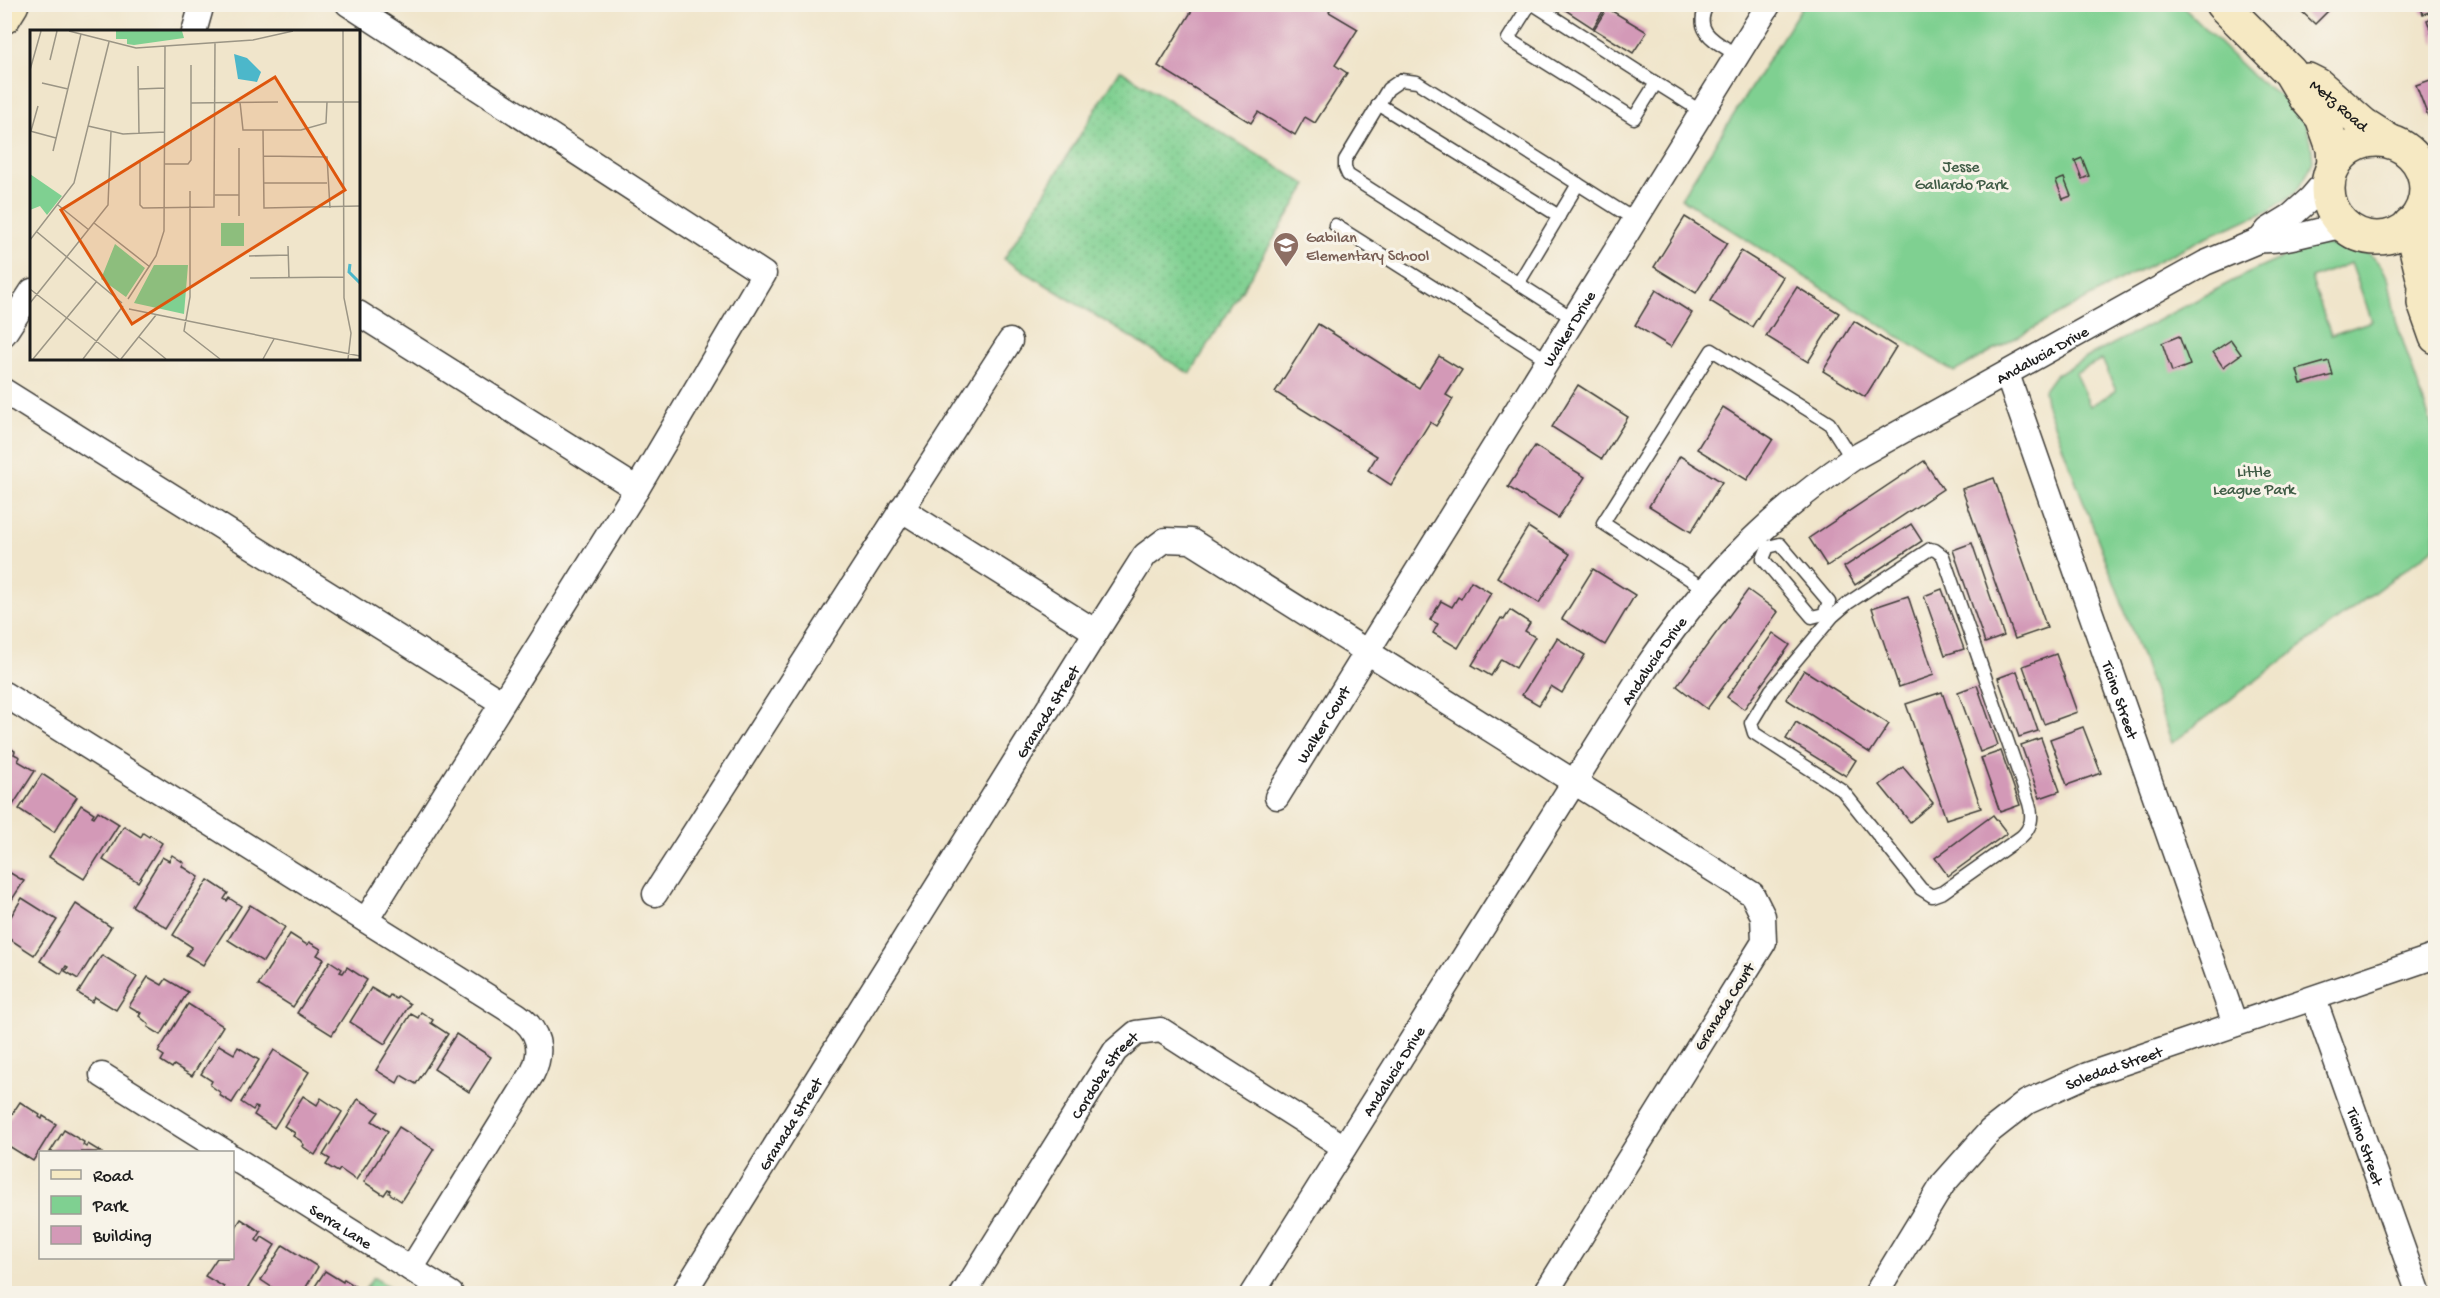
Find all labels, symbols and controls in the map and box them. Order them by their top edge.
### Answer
inset map [30,30,360,360]
street label: Metz Road [2306,76,2372,138]
park label: Jesse Gallardo Park [1915,159,2009,196]
school or university icon: Gabilan Elementary School [1271,230,1301,268]
place label: Gabilan Elementary School [1306,230,1429,267]
street label: Walker Drive [1540,288,1602,371]
street label: Andalucia Drive [1994,323,2094,390]
park label: Little League Park [2213,464,2297,501]
street label: Andalucia Drive [1619,614,1693,710]
street label: Ticino Street [2095,658,2141,743]
street label: Granada Street [1014,662,1086,763]
street label: Walker Court [1294,682,1357,768]
street label: Granada Court [1691,959,1761,1055]
street label: Andalucia Drive [1360,1023,1431,1121]
street label: Cordoba Street [1069,1028,1145,1124]
street label: Soledad Street [2063,1044,2167,1096]
street label: Granada Street [756,1074,829,1175]
street label: Ticino Street [2340,1105,2386,1190]
legend [39,1151,234,1259]
text: Road [93,1167,134,1188]
text: Park [92,1197,129,1218]
street label: Serra Lane [305,1202,375,1255]
text: Building [92,1227,152,1248]

